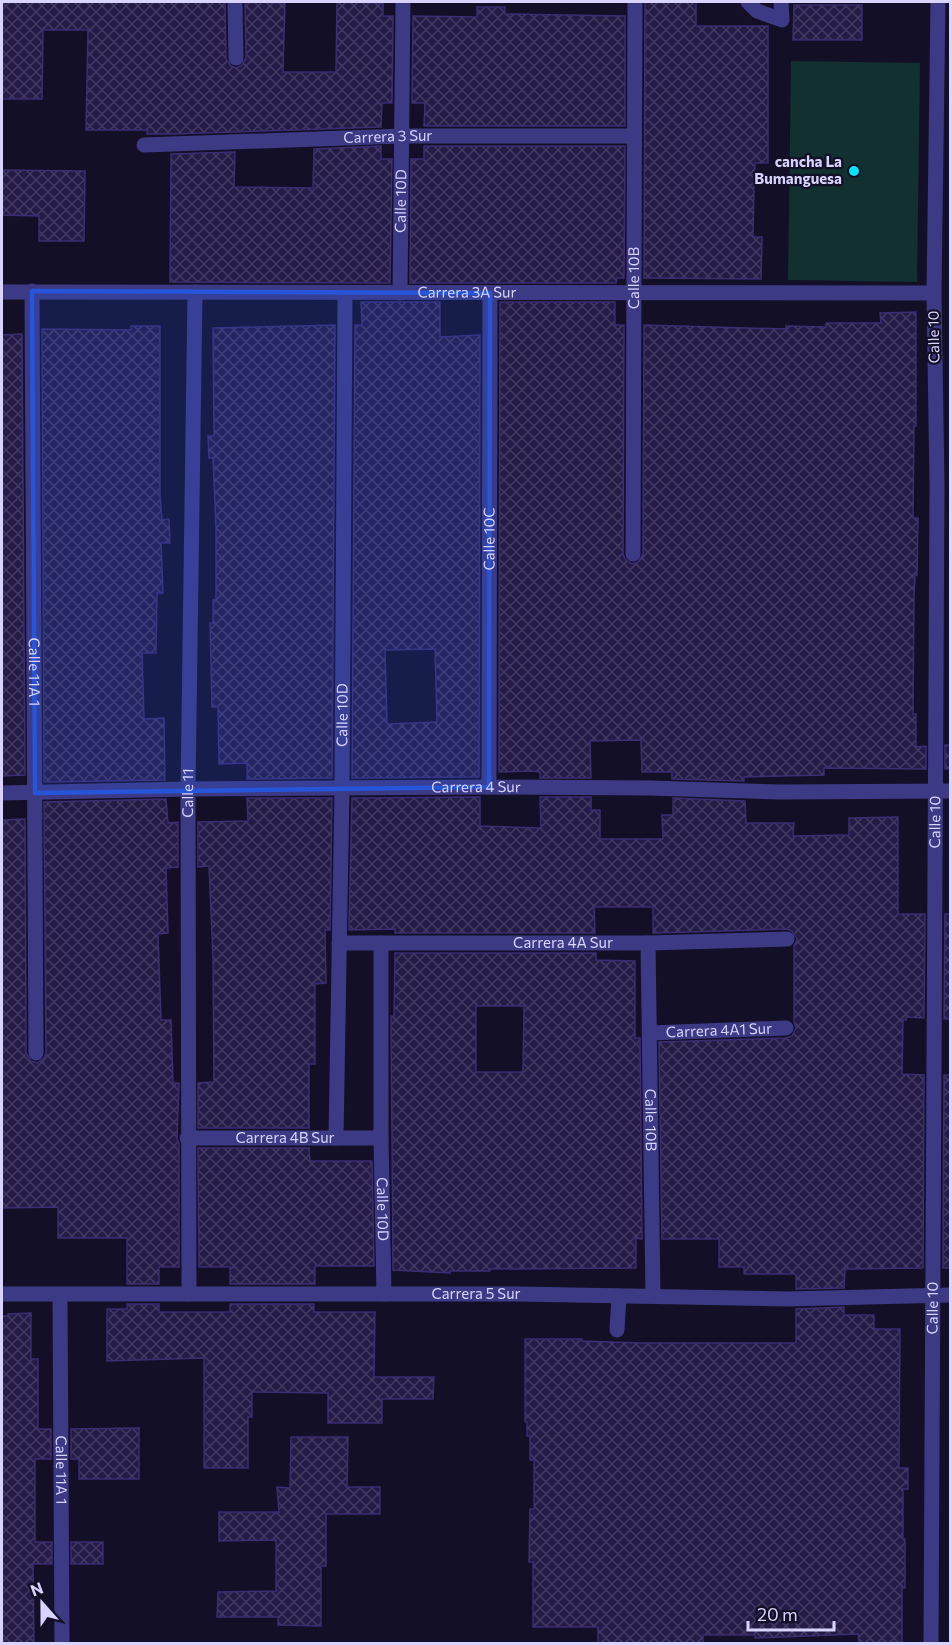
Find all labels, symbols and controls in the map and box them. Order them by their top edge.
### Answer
street label: Carrera 3 Sur [343,126,432,146]
place label: cancha La Bumanguesa [754,152,842,187]
marker: cancha La Bumanguesa [847,164,861,178]
street label: Calle 10D [391,169,409,233]
street label: Calle 10B [624,246,642,309]
street label: Carrera 3A Sur [417,282,517,301]
street label: Calle 10 [924,310,942,364]
street label: Calle 10C [479,507,498,571]
street label: Calle 11A 1 [26,637,44,707]
street label: Calle 10D [332,683,351,747]
street label: Calle 11 [178,768,196,818]
street label: Carrera 4 Sur [431,777,521,795]
street label: Calle 10 [925,796,943,848]
street label: Carrera 4A Sur [513,933,613,951]
street label: Carrera 4A1 Sur [666,1019,772,1040]
street label: Calle 10B [642,1089,661,1152]
street label: Carrera 4B Sur [235,1128,335,1146]
street label: Calle 10D [374,1177,393,1241]
street label: Calle 10 [923,1282,941,1334]
street label: Carrera 5 Sur [431,1284,521,1302]
street label: Calle 11A 1 [53,1435,71,1505]
north arrow [12,1573,72,1633]
text: N [27,1578,45,1600]
scale bar [748,1594,834,1632]
text: 20 m [757,1603,798,1625]

